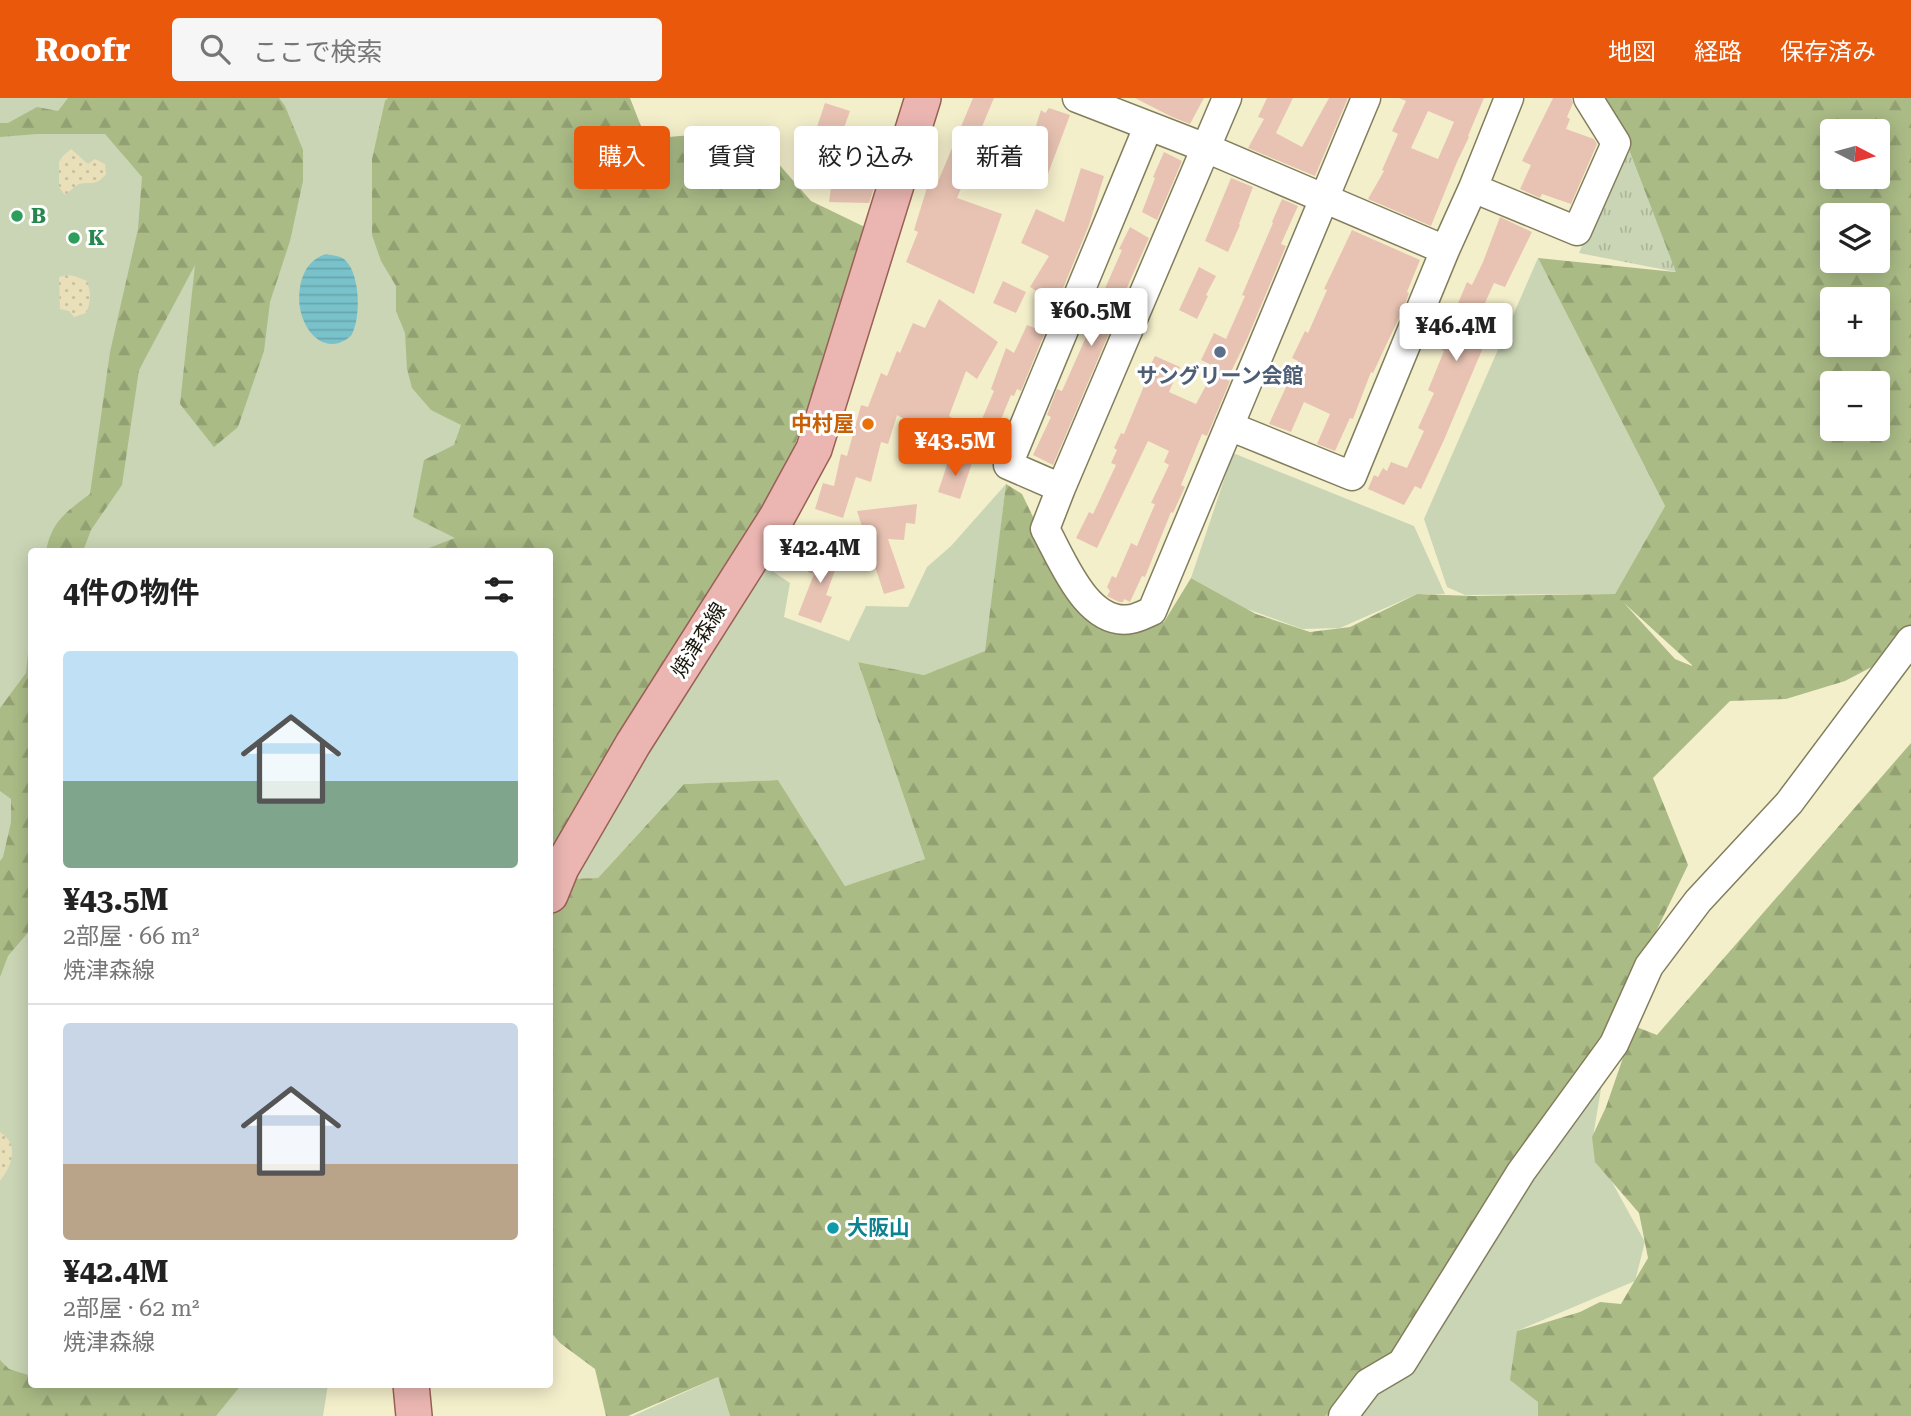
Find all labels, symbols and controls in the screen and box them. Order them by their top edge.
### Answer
search box [172,18,662,81]
text: Roofr [35,30,130,69]
icon: search [196,30,234,68]
text: ここで検索 [252,37,382,67]
text: 地図 [1608,38,1656,66]
text: 経路 [1694,38,1742,66]
text: 保存済み [1780,38,1876,66]
north arrow [1820,119,1890,189]
map controls [1820,119,1890,441]
chip: 購入 [574,126,670,189]
chip: 賃貸 [684,126,780,189]
chip: 絞り込み [794,126,938,189]
chip: 新着 [952,126,1048,189]
button: layers [1820,203,1890,273]
place label: B [31,204,46,228]
marker: B [9,208,25,224]
place label: K [88,226,105,250]
marker: K [66,230,82,246]
button: + [1820,287,1890,357]
pin: ¥60.5M [1034,288,1148,348]
text: ¥60.5M [1051,297,1131,324]
pin: ¥46.4M [1399,303,1513,363]
text: ¥46.4M [1416,312,1496,339]
marker: サングリーン会館 [1212,344,1228,360]
place label: サングリーン会館 [1137,364,1303,388]
button: − [1820,371,1890,441]
place label: 中村屋 [791,412,854,436]
marker: 中村屋 [860,416,876,432]
pin: ¥43.5M [898,418,1012,478]
text: ¥43.5M [915,427,995,454]
pin: ¥42.4M [763,526,877,585]
text: ¥42.4M [780,534,860,561]
icon: filters [480,571,518,609]
text: 4件の物件 [63,575,200,610]
street label: 焼津森線 [667,598,731,682]
icon: home [228,696,354,822]
text: ¥43.5M [63,882,169,917]
text: 2部屋 · 66 m² [63,923,199,950]
text: 焼津森線 [63,957,155,984]
icon: home [228,1068,354,1194]
place label: 大阪山 [847,1216,910,1240]
marker: 大阪山 [825,1220,841,1236]
text: ¥42.4M [63,1254,169,1289]
text: 2部屋 · 62 m² [63,1295,199,1322]
text: 焼津森線 [63,1329,155,1356]

